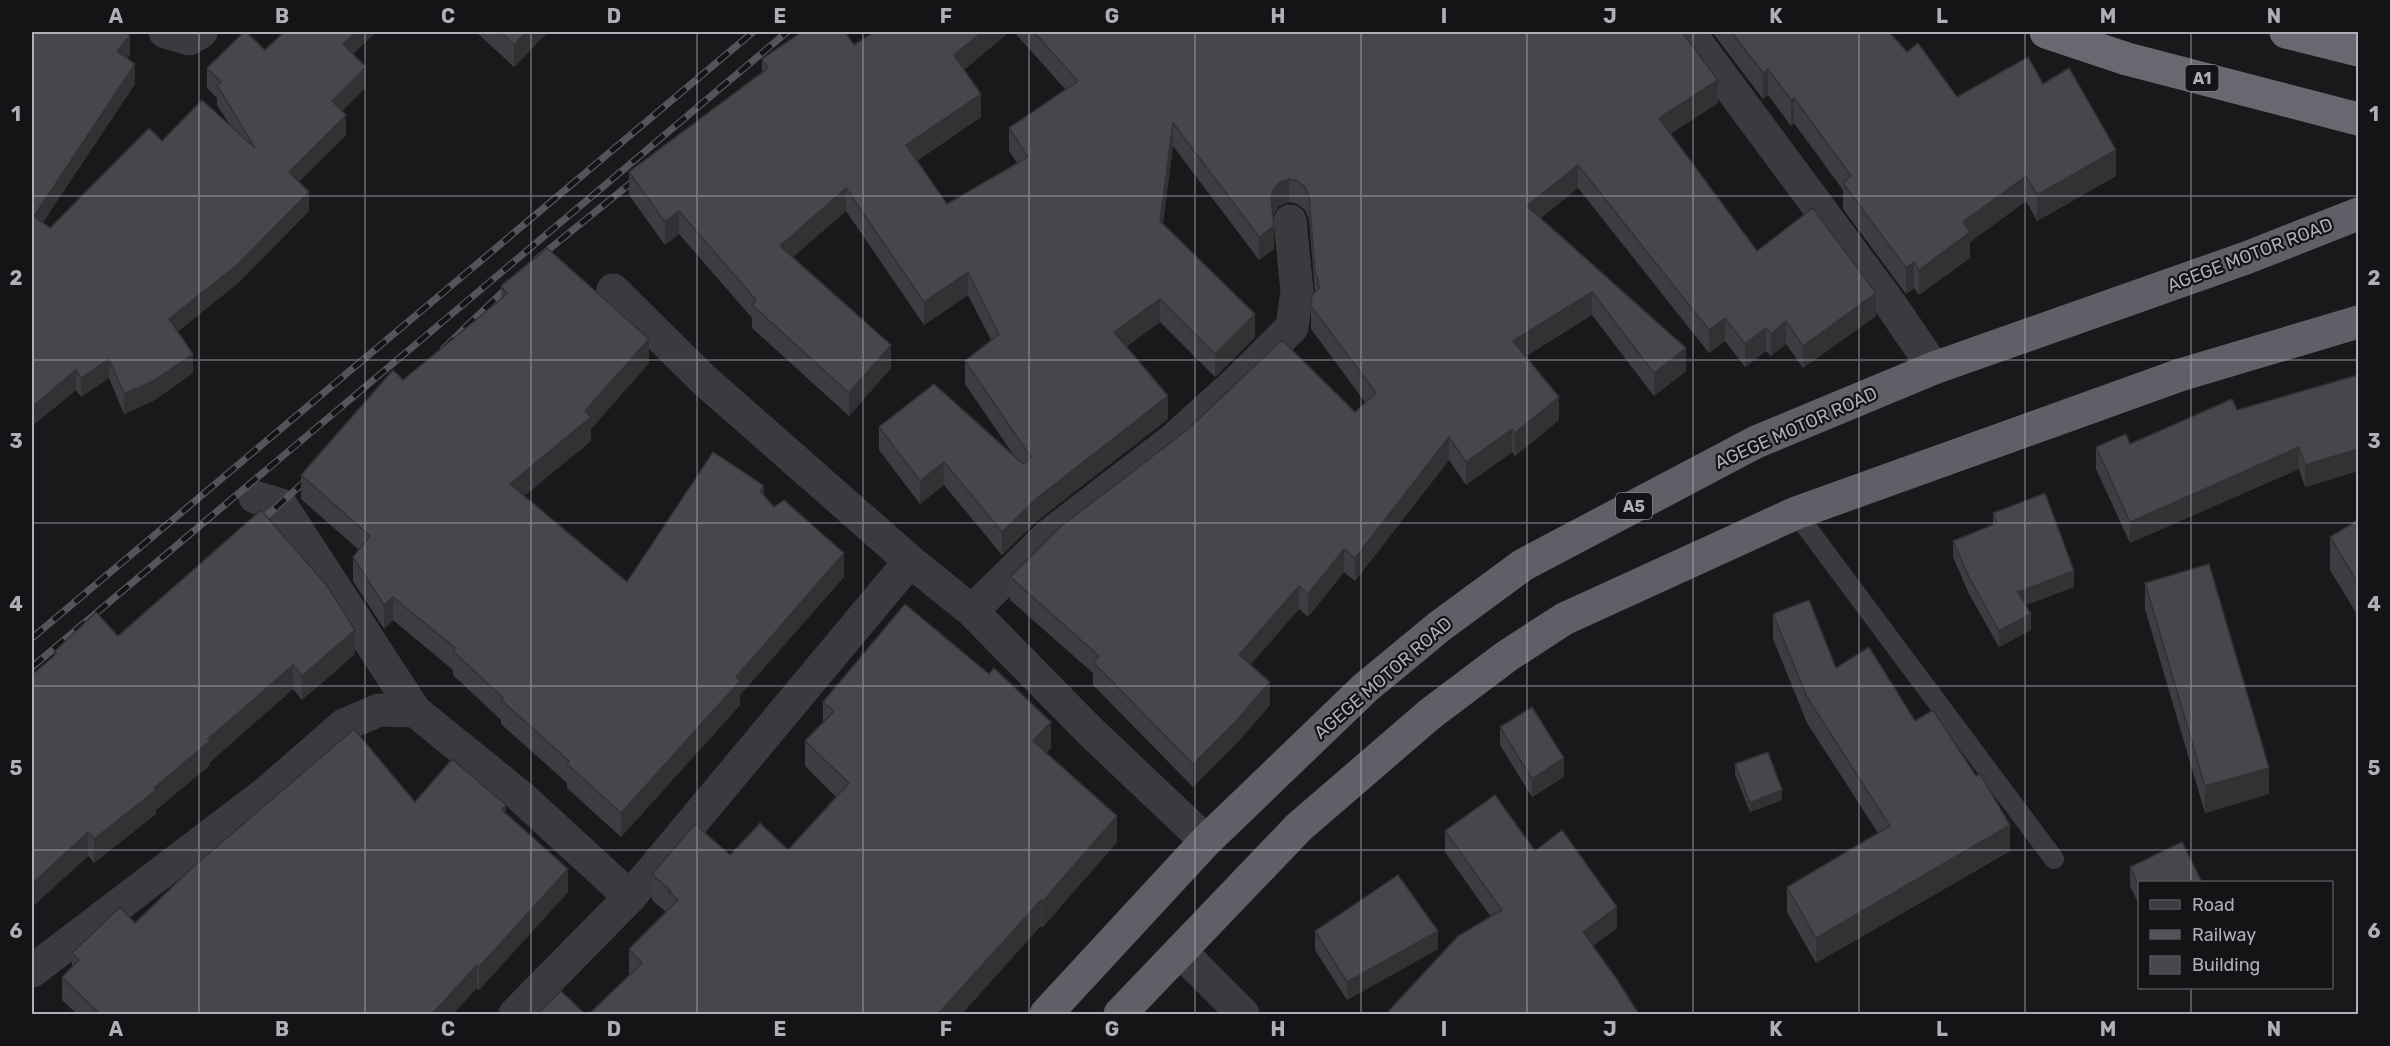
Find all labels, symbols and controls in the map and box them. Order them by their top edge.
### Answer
text: A [109,4,124,28]
text: B [275,4,289,28]
text: C [441,4,455,28]
text: D [607,4,621,28]
text: E [774,4,786,28]
text: F [940,4,952,28]
text: G [1105,4,1119,28]
text: H [1271,4,1285,28]
text: I [1441,4,1447,28]
text: J [1603,4,1617,28]
text: K [1769,4,1783,28]
text: L [1936,4,1948,28]
text: M [2100,4,2116,28]
text: N [2267,4,2281,28]
road number: A1 [2186,65,2218,91]
text: 1 [11,102,21,126]
text: 1 [2369,102,2379,126]
street label: AGEGE MOTOR ROAD [2164,213,2336,297]
text: 2 [10,266,23,290]
text: 2 [2368,266,2381,290]
street label: AGEGE MOTOR ROAD [1711,382,1881,474]
text: 3 [9,429,23,453]
text: 3 [2367,429,2381,453]
road number: A5 [1616,493,1652,519]
text: 4 [9,592,23,616]
text: 4 [2367,592,2381,616]
street label: AGEGE MOTOR ROAD [1310,612,1456,744]
text: 5 [10,756,23,780]
text: 5 [2368,756,2381,780]
legend [2138,881,2333,989]
text: Road [2192,894,2235,916]
text: 6 [9,919,23,943]
text: 6 [2367,919,2381,943]
text: Railway [2192,924,2256,946]
text: Building [2192,954,2260,976]
text: A [109,1017,124,1041]
text: B [275,1017,289,1041]
text: C [441,1017,455,1041]
text: D [607,1017,621,1041]
text: E [774,1017,786,1041]
text: F [940,1017,952,1041]
text: G [1105,1017,1119,1041]
text: H [1271,1017,1285,1041]
text: I [1441,1017,1447,1041]
text: J [1603,1017,1617,1041]
text: K [1769,1017,1783,1041]
text: L [1936,1017,1948,1041]
text: M [2100,1017,2116,1041]
text: N [2267,1017,2281,1041]

